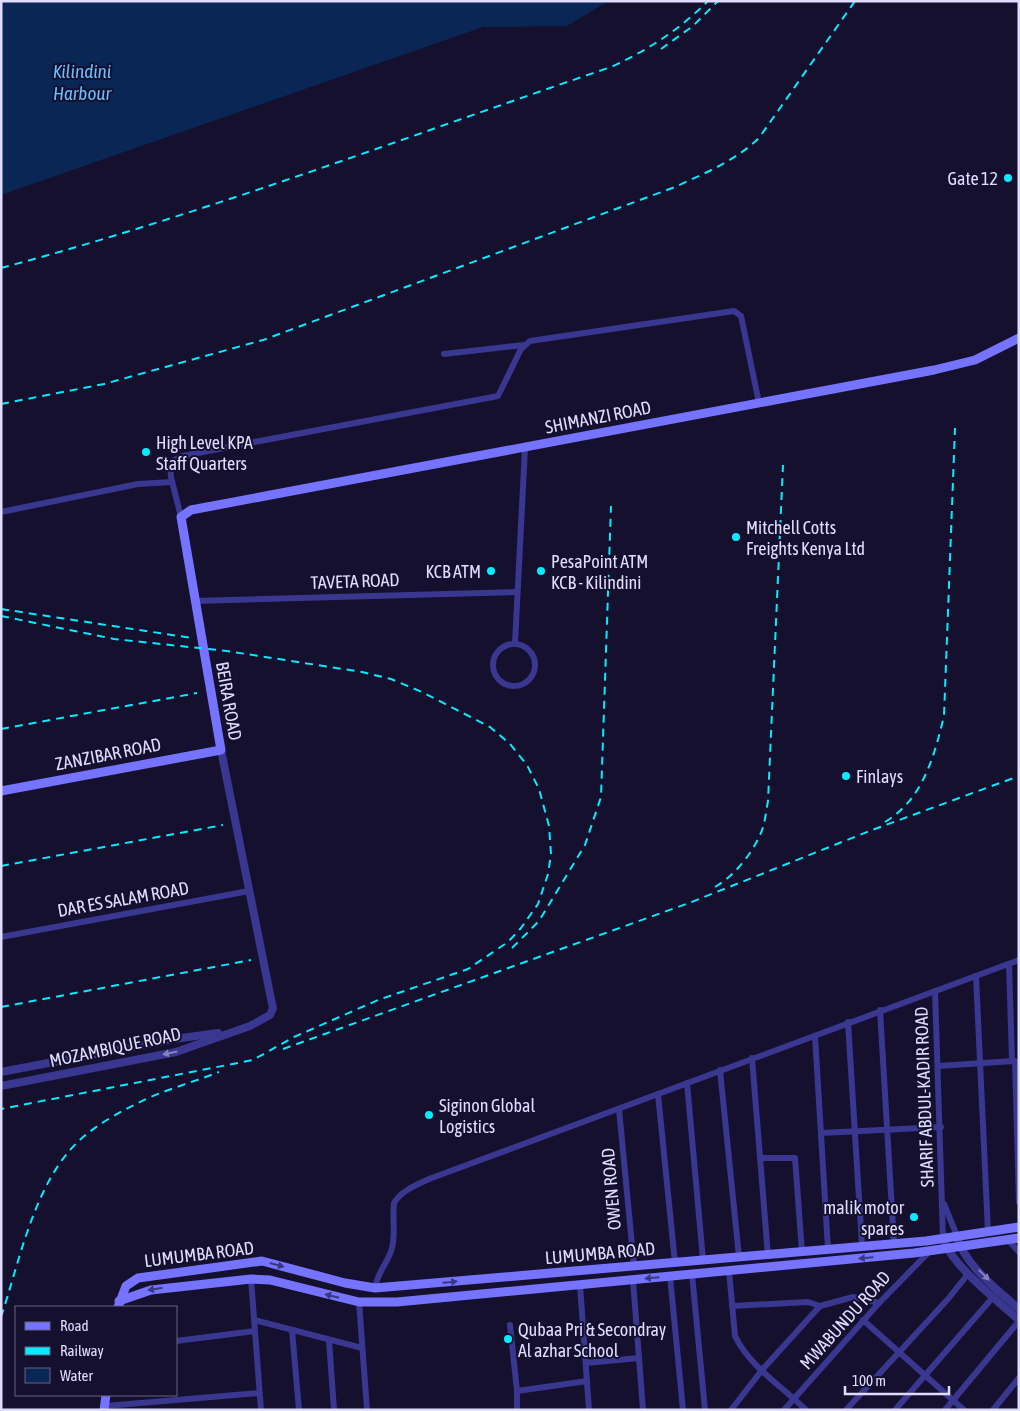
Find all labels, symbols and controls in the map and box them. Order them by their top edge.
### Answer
water label: Kilindini Harbour [53,60,112,104]
place label: Gate 12 [948,168,998,189]
marker: Gate 12 [1002,172,1014,184]
street label: SHIMANZI ROAD [543,396,653,438]
place label: High Level KPA Staff Quarters [156,432,253,474]
marker: High Level KPA Staff Quarters [140,446,152,458]
place label: Mitchell Cotts Freights Kenya Ltd [746,517,865,559]
marker: Mitchell Cotts Freights Kenya Ltd [730,531,742,543]
place label: PesaPoint ATM KCB - Kilindini [551,551,648,593]
place label: KCB ATM [426,561,481,582]
marker: KCB ATM [485,565,497,577]
marker: PesaPoint ATM KCB - Kilindini [535,565,547,577]
street label: TAVETA ROAD [310,569,400,593]
street label: BEIRA ROAD [212,660,246,742]
street label: ZANZIBAR ROAD [53,733,163,775]
place label: Finlays [856,766,903,787]
marker: Finlays [840,770,852,782]
street label: DAR ES SALAM ROAD [56,877,190,921]
street label: SHARIF ABDUL-KADIR ROAD [910,1006,938,1188]
street label: MOZAMBIQUE ROAD [47,1023,183,1071]
one-way arrow [163,1049,178,1057]
place label: Siginon Global Logistics [439,1095,535,1137]
marker: Siginon Global Logistics [423,1109,435,1121]
street label: OWEN ROAD [597,1147,625,1231]
place label: malik motor spares [823,1197,905,1239]
marker: malik motor spares [908,1211,920,1223]
street label: LUMUMBA ROAD [143,1237,255,1271]
street label: LUMUMBA ROAD [544,1238,656,1268]
one-way arrow [857,1254,873,1262]
one-way arrow [269,1262,284,1270]
street label: MWABUNDU ROAD [795,1267,895,1373]
one-way arrow [978,1269,990,1281]
one-way arrow [643,1274,659,1282]
one-way arrow [442,1278,458,1286]
one-way arrow [146,1286,162,1294]
one-way arrow [324,1292,339,1300]
legend [15,1306,178,1396]
text: Road [60,1317,89,1334]
place label: Qubaa Pri & Secondray Al azhar School [518,1319,666,1361]
marker: Qubaa Pri & Secondray Al azhar School [502,1333,514,1345]
text: Railway [60,1342,104,1359]
scale bar [845,1364,949,1396]
text: Water [60,1367,93,1384]
text: 100 m [852,1372,886,1389]

